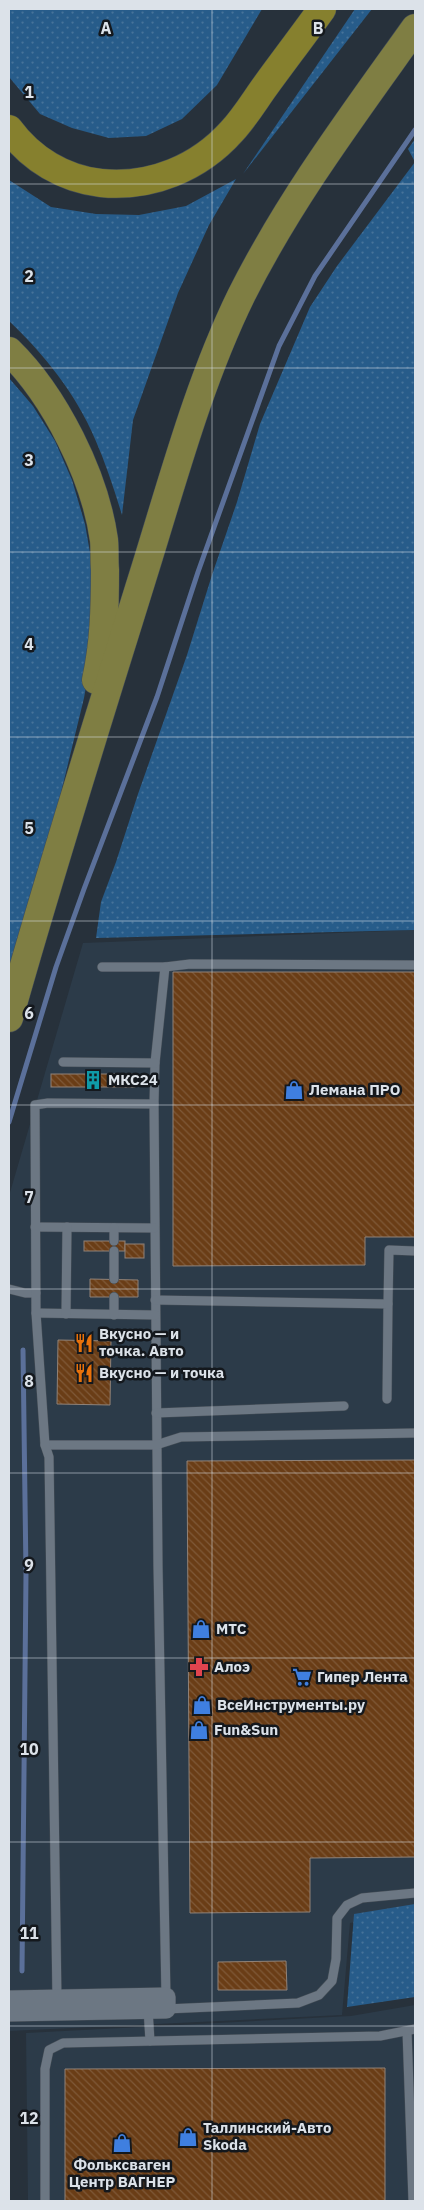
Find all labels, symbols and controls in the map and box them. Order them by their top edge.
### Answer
text: A [101,18,112,38]
text: B [313,18,324,38]
text: 1 [24,82,34,102]
text: 2 [24,266,34,286]
text: 3 [24,450,34,470]
text: 4 [24,634,34,654]
text: 5 [24,818,34,838]
text: 6 [24,1003,34,1023]
building icon: МКС24 [82,1069,104,1091]
place label: МКС24 [108,1070,158,1089]
shop icon: Лемана ПРО [283,1079,305,1101]
place label: Лемана ПРО [309,1080,400,1099]
text: 7 [24,1187,34,1207]
place label: Вкусно — и точка. Авто [99,1324,184,1360]
restaurant icon: Вкусно — и точка. Авто [73,1332,95,1354]
restaurant icon: Вкусно — и точка [73,1362,95,1384]
place label: Вкусно — и точка [99,1363,225,1382]
text: 8 [24,1371,34,1391]
text: 9 [24,1555,34,1575]
shop icon: МТС [190,1618,212,1640]
place label: МТС [216,1619,247,1638]
pharmacy icon: Алоэ [188,1656,210,1678]
place label: Алоэ [214,1657,250,1676]
supermarket icon: Гипер Лента [291,1666,313,1688]
place label: Гипер Лента [317,1667,408,1686]
shop icon: ВсеИнструменты.ру [191,1694,213,1716]
place label: ВсеИнструменты.ру [217,1695,365,1714]
shop icon: Fun&Sun [188,1719,210,1741]
place label: Fun&Sun [214,1720,278,1739]
text: 10 [19,1739,39,1759]
text: 11 [19,1923,39,1943]
text: 12 [19,2108,39,2128]
place label: Таллинский-Авто Skoda [203,2118,331,2154]
shop icon: Таллинский-Авто Skoda [177,2126,199,2148]
shop icon: Фольксваген Центр ВАГНЕР [111,2132,133,2154]
place label: Фольксваген Центр ВАГНЕР [69,2155,175,2191]

